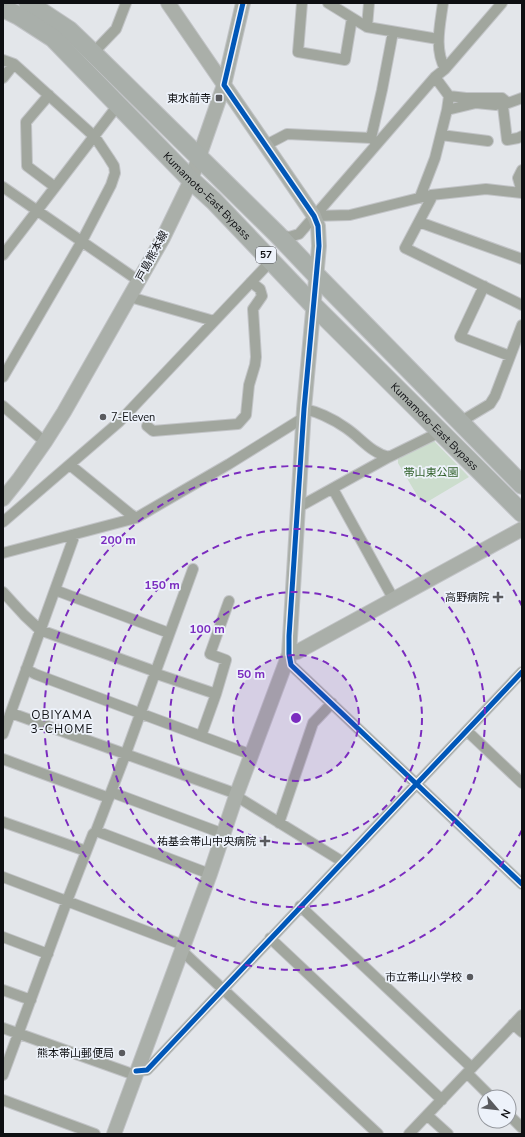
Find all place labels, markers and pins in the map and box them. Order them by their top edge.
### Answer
place label: 東水前寺 [167,91,211,106]
marker: 東水前寺 [214,93,224,103]
place label: 7-Eleven [111,410,155,425]
marker: 7-Eleven [98,412,108,422]
place label: 高野病院 [445,590,489,605]
marker: 高野病院 [492,591,504,603]
centre of rings [289,711,303,725]
place label: 祐基会帯山中央病院 [157,834,256,849]
marker: 祐基会帯山中央病院 [259,835,271,847]
place label: 市立帯山小学校 [385,970,462,985]
marker: 市立帯山小学校 [465,972,475,982]
place label: 熊本帯山郵便局 [37,1046,114,1061]
marker: 熊本帯山郵便局 [117,1048,127,1058]

